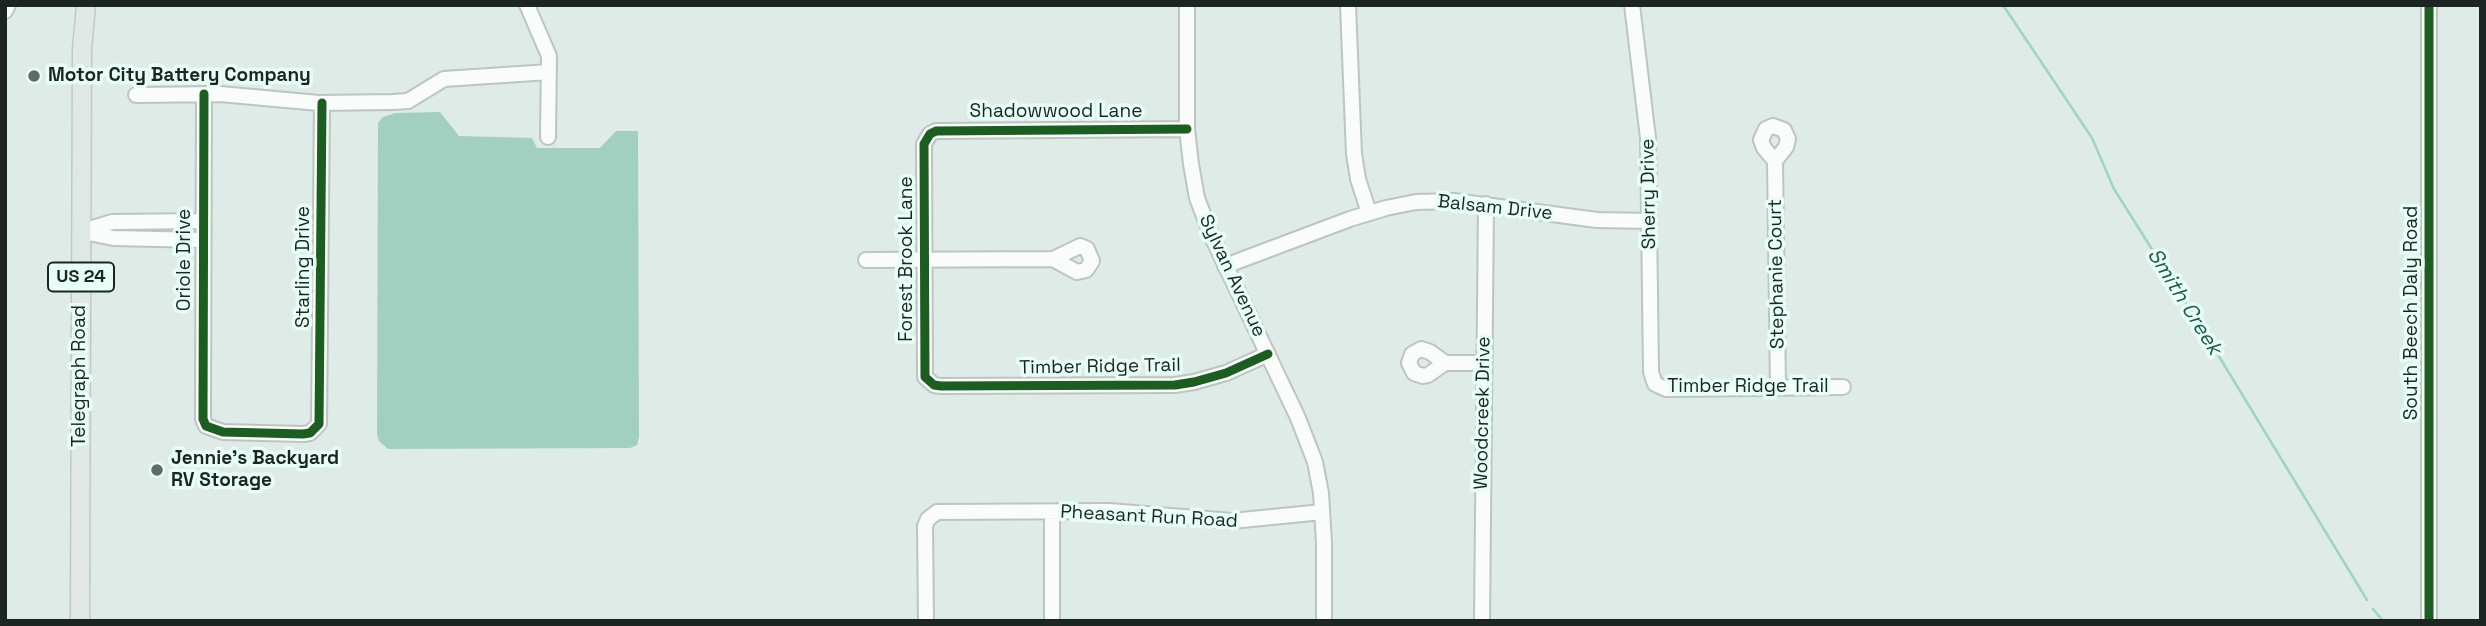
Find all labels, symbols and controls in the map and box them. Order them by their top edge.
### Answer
place label: Motor City Battery Company [48,65,311,87]
marker: Motor City Battery Company [26,68,42,84]
street label: Shadowwood Lane [970,101,1142,123]
street label: Sherry Drive [1637,138,1661,250]
street label: Forest Brook Lane [896,176,918,342]
street label: Balsam Drive [1436,191,1554,225]
street label: Stephanie Court [1764,199,1790,349]
street label: Starling Drive [293,206,315,328]
street label: South Beech Daly Road [2401,206,2423,420]
street label: Oriole Drive [174,209,196,311]
street label: Sylvan Avenue [1194,211,1270,341]
water label: Smith Creek [2141,244,2227,360]
road number: US 24 [48,262,114,292]
street label: Telegraph Road [69,305,91,447]
street label: Woodcreek Drive [1470,336,1496,490]
street label: Timber Ridge Trail [1019,354,1181,380]
street label: Timber Ridge Trail [1667,376,1829,398]
place label: Jennie's Backyard RV Storage [171,448,339,492]
marker: Jennie's Backyard RV Storage [149,462,165,478]
street label: Pheasant Run Road [1060,501,1238,533]

